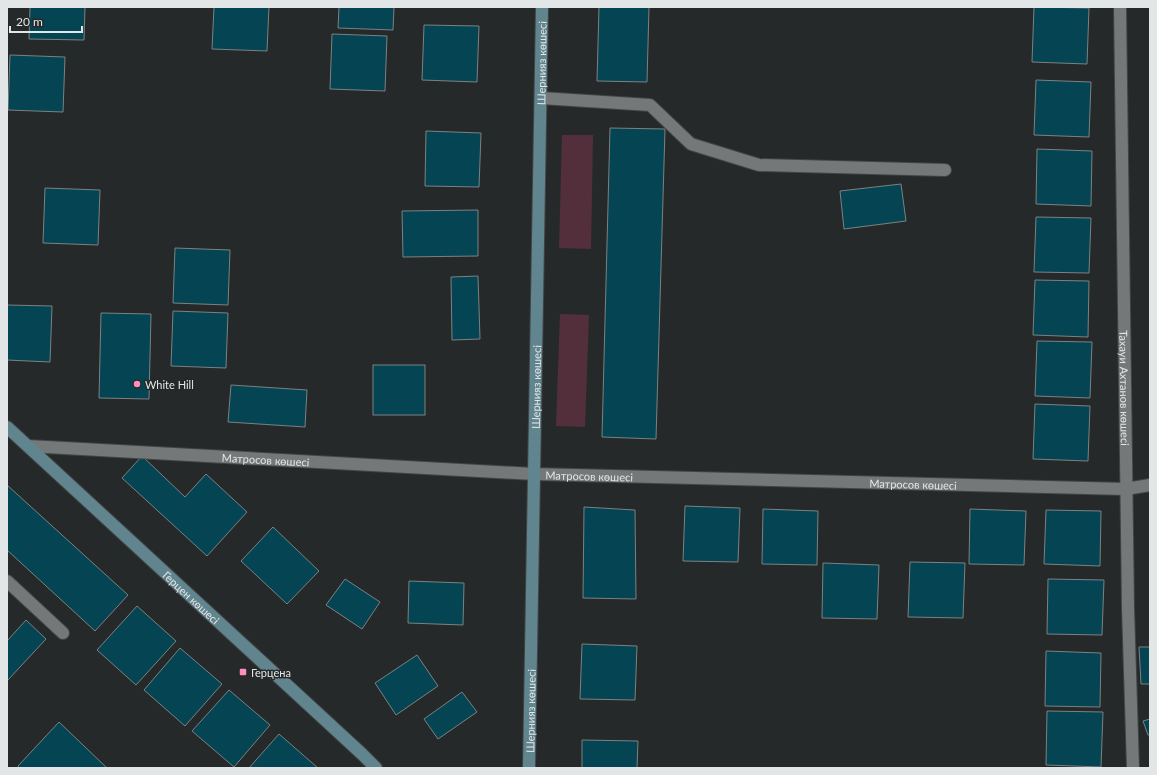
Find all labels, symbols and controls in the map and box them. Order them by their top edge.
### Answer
scale bar [10,8,82,34]
text: 20 m [16,14,43,29]
street label: Шернияз көшесі [534,21,548,105]
street label: Тахауи Ахтанов көшесі [1118,330,1132,446]
street label: Шернияз көшесі [528,345,543,429]
place label: White Hill [145,378,194,391]
marker: White Hill [132,379,142,389]
street label: Матросов көшесі [222,450,310,468]
street label: Матросов көшесі [545,468,634,483]
street label: Матросов көшесі [869,476,957,491]
street label: Герцен көшесі [161,568,223,626]
place label: Герцена [251,666,291,679]
marker: Герцена [238,667,248,677]
street label: Шернияз көшесі [523,669,537,753]

